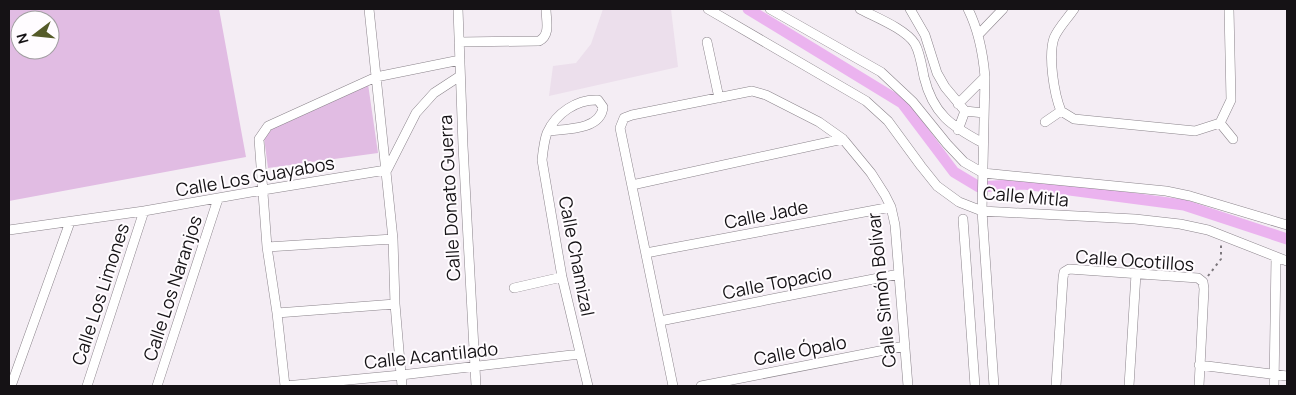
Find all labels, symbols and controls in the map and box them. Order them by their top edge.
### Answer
north arrow [10,10,60,60]
text: N [12,31,33,46]
street label: Calle Donato Guerra [433,114,465,282]
street label: Calle Los Guayabos [174,150,336,202]
street label: Calle Mitla [982,180,1070,212]
street label: Calle Chamizal [554,194,600,318]
street label: Calle Jade [722,194,810,234]
street label: Calle Simón Bolívar [861,211,901,369]
street label: Calle Los Naranjos [137,212,207,364]
street label: Calle Los Limones [66,220,134,368]
street label: Calle Ocotillos [1075,244,1195,276]
street label: Calle Topacio [720,260,834,304]
street label: Calle Ópalo [752,329,848,371]
street label: Calle Acantilado [363,336,499,374]

